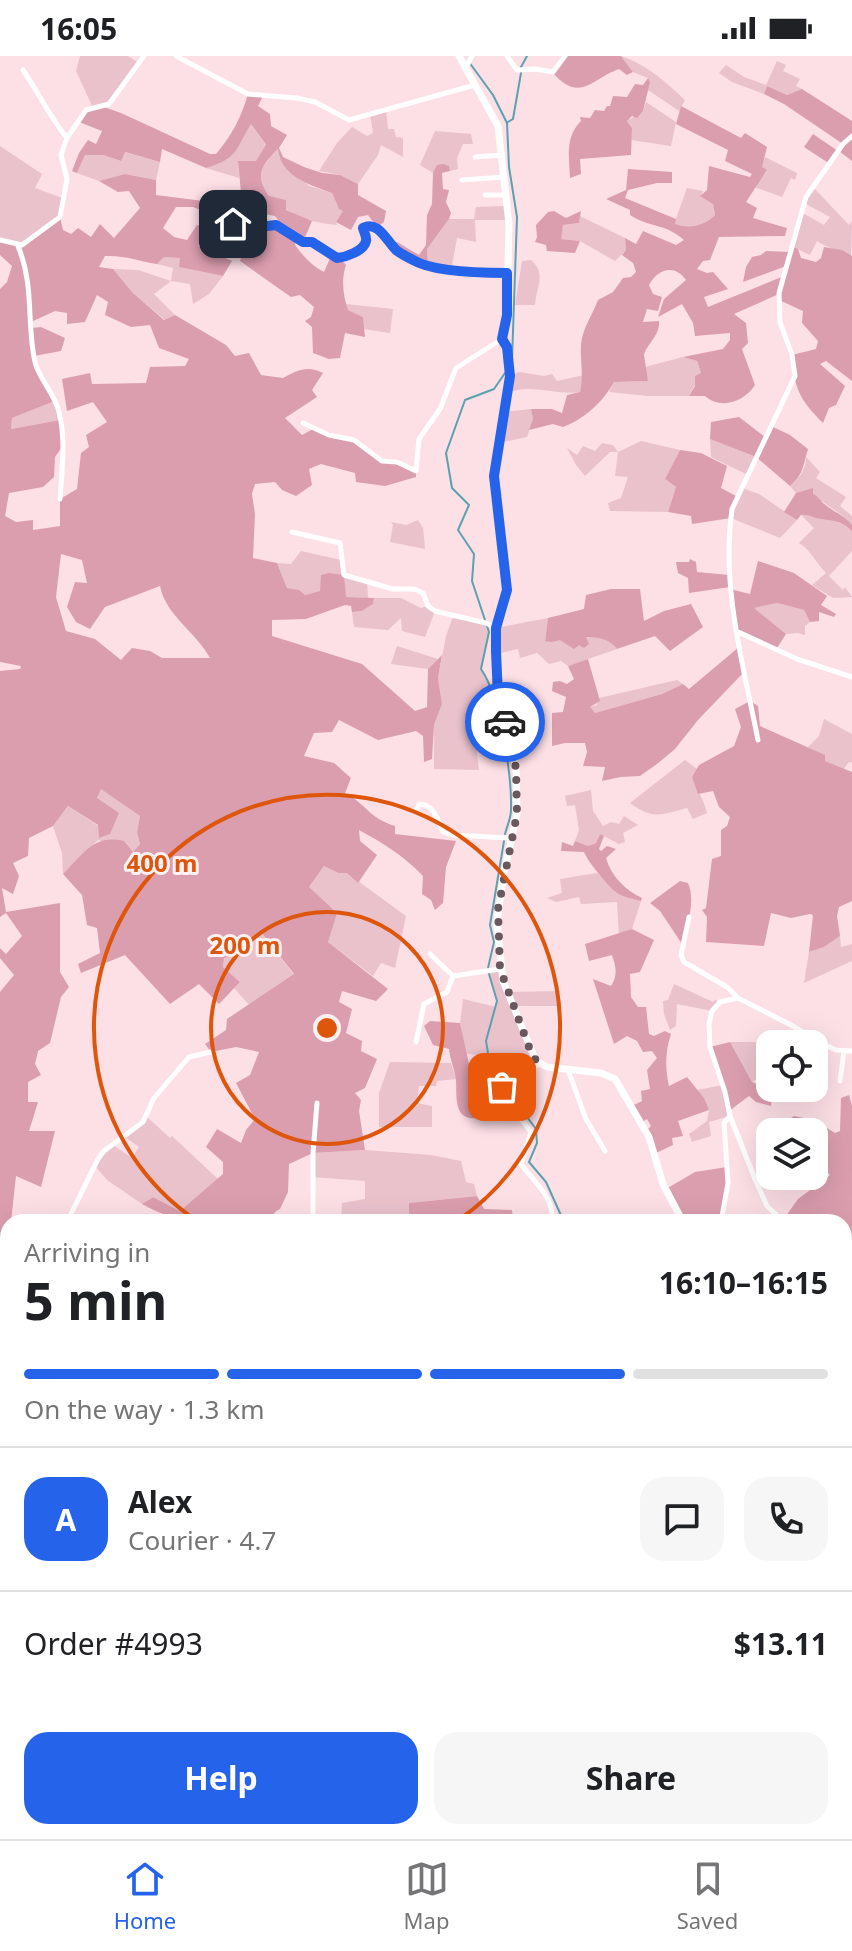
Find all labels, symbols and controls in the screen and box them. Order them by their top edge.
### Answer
text: 16:05 [40,8,117,49]
pin [199,190,267,258]
icon: home [211,202,255,246]
courier [465,682,545,762]
icon: car [483,700,527,744]
text: 400 m [127,846,197,879]
text: 200 m [210,928,280,961]
centre of rings [313,1014,341,1042]
map controls [756,1030,828,1190]
button: locate [756,1030,828,1102]
pin [468,1053,536,1121]
icon: bag [480,1065,524,1109]
button: layers [756,1118,828,1190]
text: Arriving in [24,1234,150,1270]
text: 16:10–16:15 [659,1262,828,1303]
text: 5 min [24,1264,167,1335]
text: On the way · 1.3 km [24,1391,264,1427]
button: chat [640,1477,724,1561]
button: phone [744,1477,828,1561]
text: Alex [128,1481,192,1522]
text: A [56,1499,76,1540]
text: Courier · 4.7 [128,1522,276,1558]
text: Order #4993 [24,1623,203,1664]
text: $13.11 [734,1623,828,1664]
button: Help [24,1732,418,1824]
button: Share [434,1732,828,1824]
tab: Home [114,1857,176,1935]
tab: Map [404,1857,449,1935]
tab: Saved [677,1857,738,1935]

